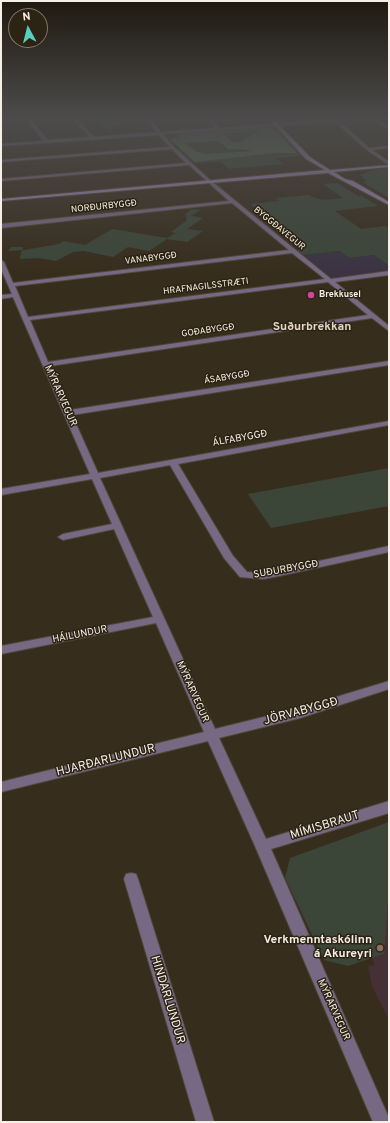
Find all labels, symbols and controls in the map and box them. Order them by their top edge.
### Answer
north arrow [8,8,48,48]
text: N [22,10,31,25]
street label: NORÐURBYGGÐ [70,198,138,216]
street label: BYGGÐAVEGUR [251,205,307,253]
street label: VANABYGGÐ [124,250,178,268]
street label: HRAFNAGILSSTRÆTI [163,276,249,298]
marker: Brekkusel [306,290,316,300]
place label: Brekkusel [319,290,361,300]
district label: Suðurbrekkan [273,321,351,335]
street label: GOÐABYGGÐ [181,322,235,340]
street label: MÝRARVEGUR [41,363,79,429]
street label: ÁSABYGGÐ [203,369,251,387]
street label: ÁLFABYGGÐ [212,428,268,450]
street label: SUÐURBYGGÐ [253,558,319,582]
street label: HÁILUNDUR [51,624,109,646]
street label: MÝRARVEGUR [173,659,211,725]
street label: JÖRVABYGGÐ [262,695,340,729]
street label: HJARÐARLUNDUR [55,742,157,780]
street label: MÍMISBRAUT [289,809,361,843]
place label: Verkmenntaskólinn á Akureyri [264,934,372,962]
marker: Verkmenntaskólinn á Akureyri [375,943,385,953]
street label: HINDARLUNDUR [147,954,187,1046]
street label: MÝRARVEGUR [314,977,352,1043]

